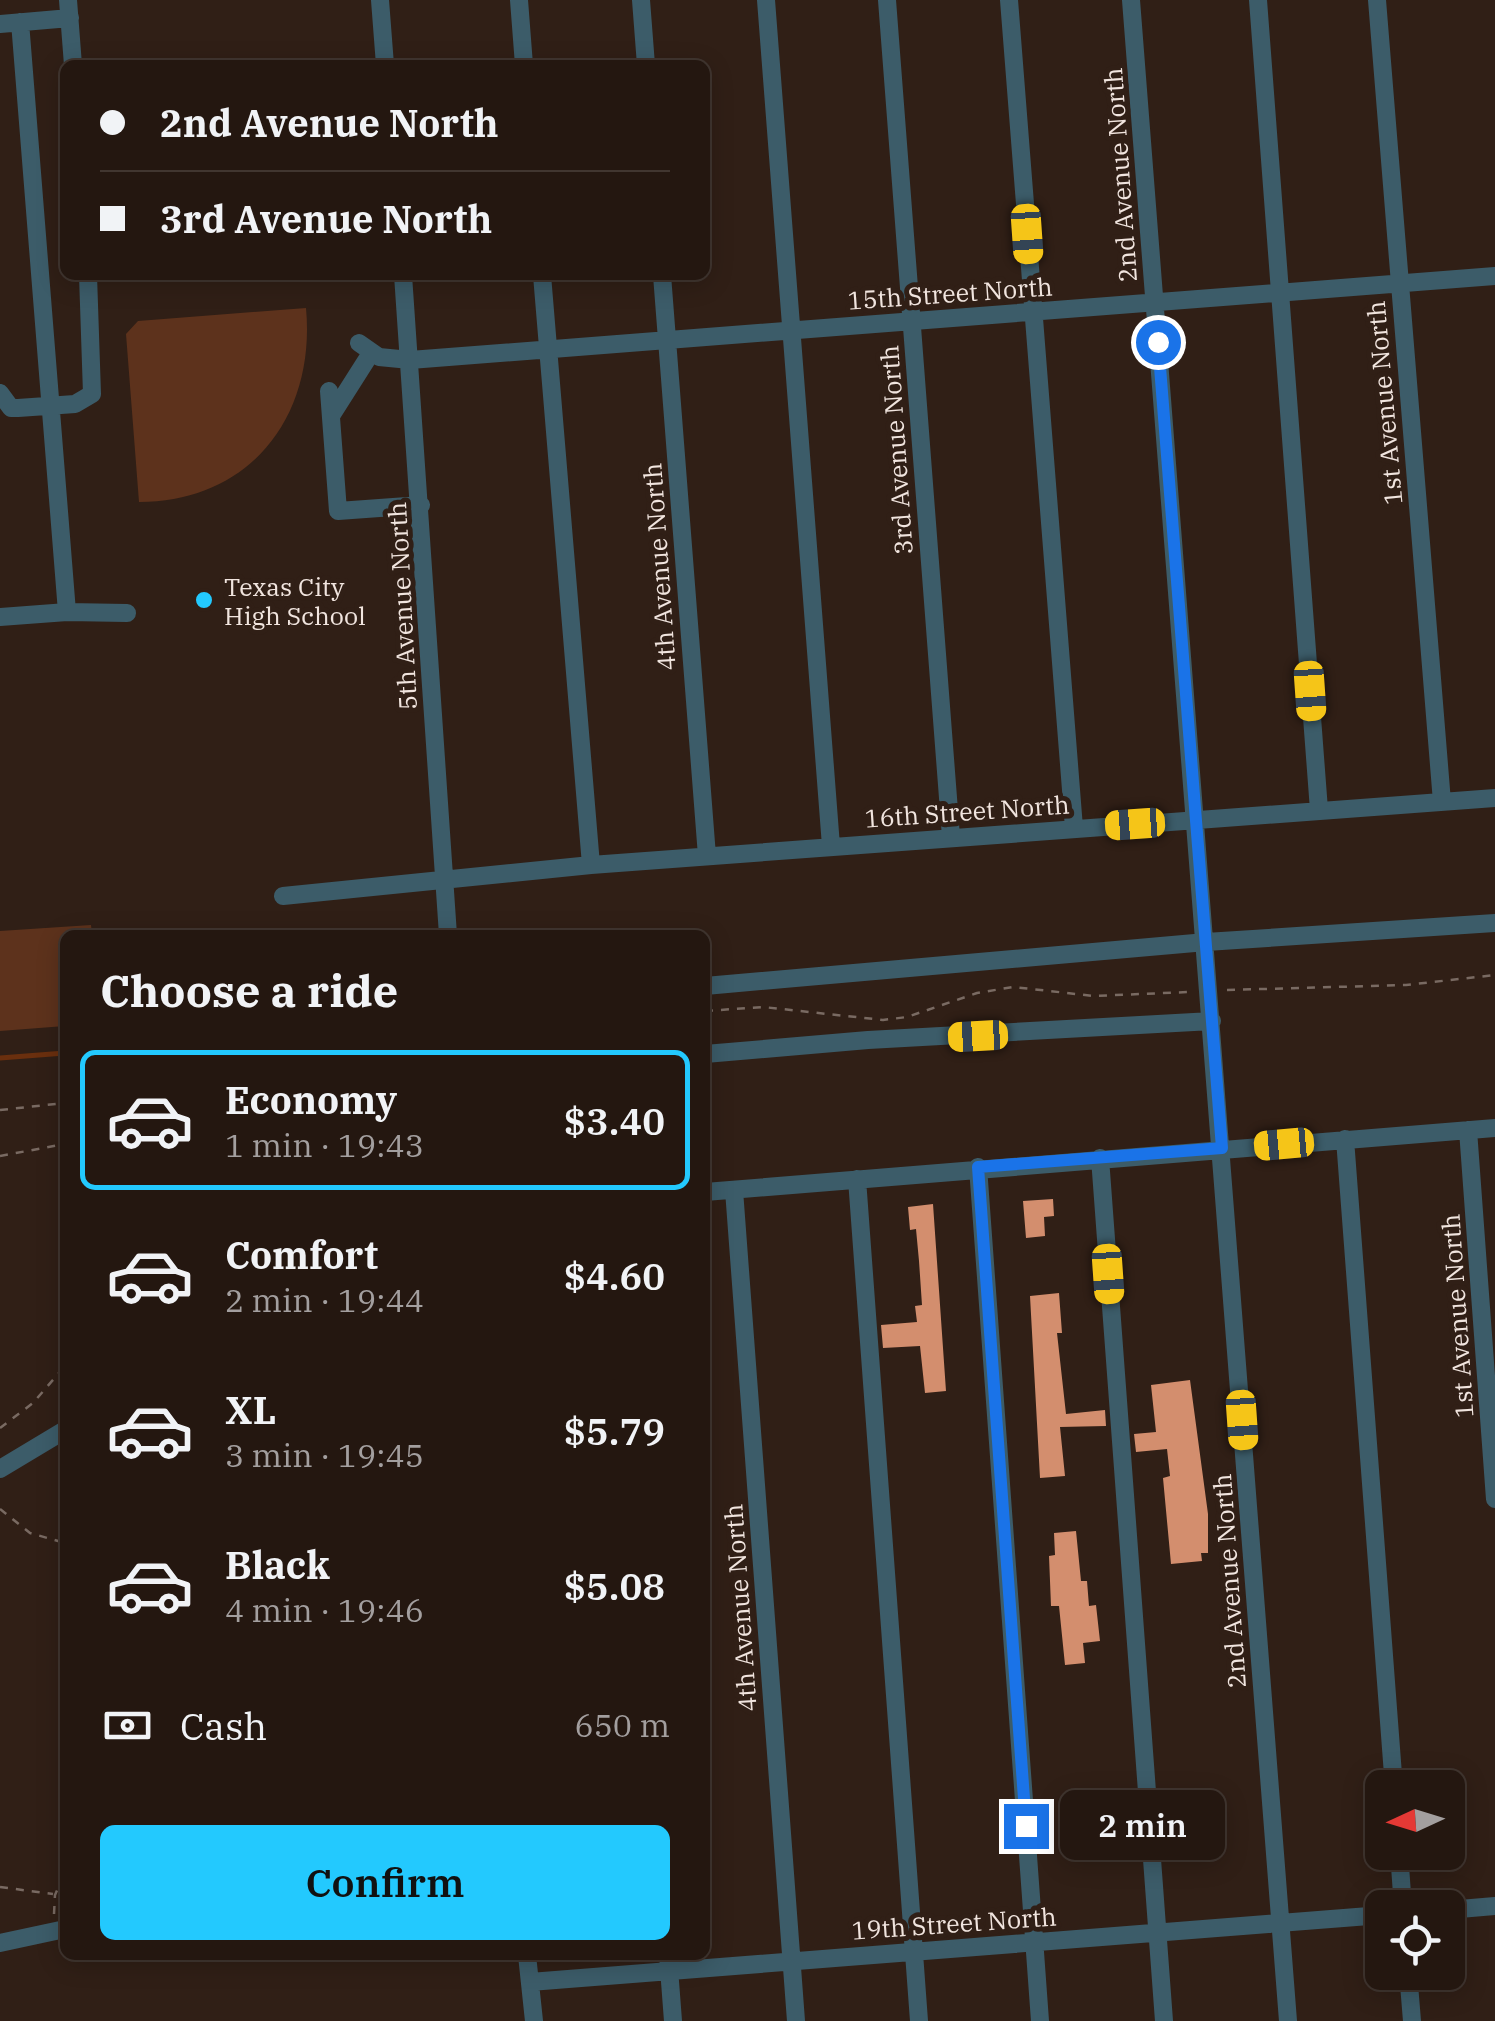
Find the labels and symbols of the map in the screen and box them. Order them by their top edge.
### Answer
street label: 2nd Avenue North [1096,67,1144,283]
car [1010,203,1044,265]
street label: 15th Street North [846,269,1054,317]
street label: 1st Avenue North [1359,300,1409,506]
route start [1136,320,1181,365]
street label: 3rd Avenue North [872,344,920,556]
street label: 4th Avenue North [635,462,683,672]
street label: 5th Avenue North [380,501,424,711]
place label: Texas City High School [224,570,366,632]
marker: Texas City High School [193,589,215,611]
car [1293,660,1327,722]
street label: 16th Street North [863,787,1071,835]
car [1104,807,1166,841]
car [947,1019,1009,1053]
car [1253,1126,1315,1162]
street label: 1st Avenue North [1433,1213,1481,1419]
car [1091,1243,1125,1305]
car [1225,1389,1259,1451]
street label: 2nd Avenue North [1205,1473,1253,1689]
street label: 4th Avenue North [716,1503,764,1713]
north arrow [1365,1770,1465,1870]
callout: 2 min [1061,1791,1226,1861]
route end [1004,1804,1049,1849]
street label: 19th Street North [850,1899,1058,1947]

